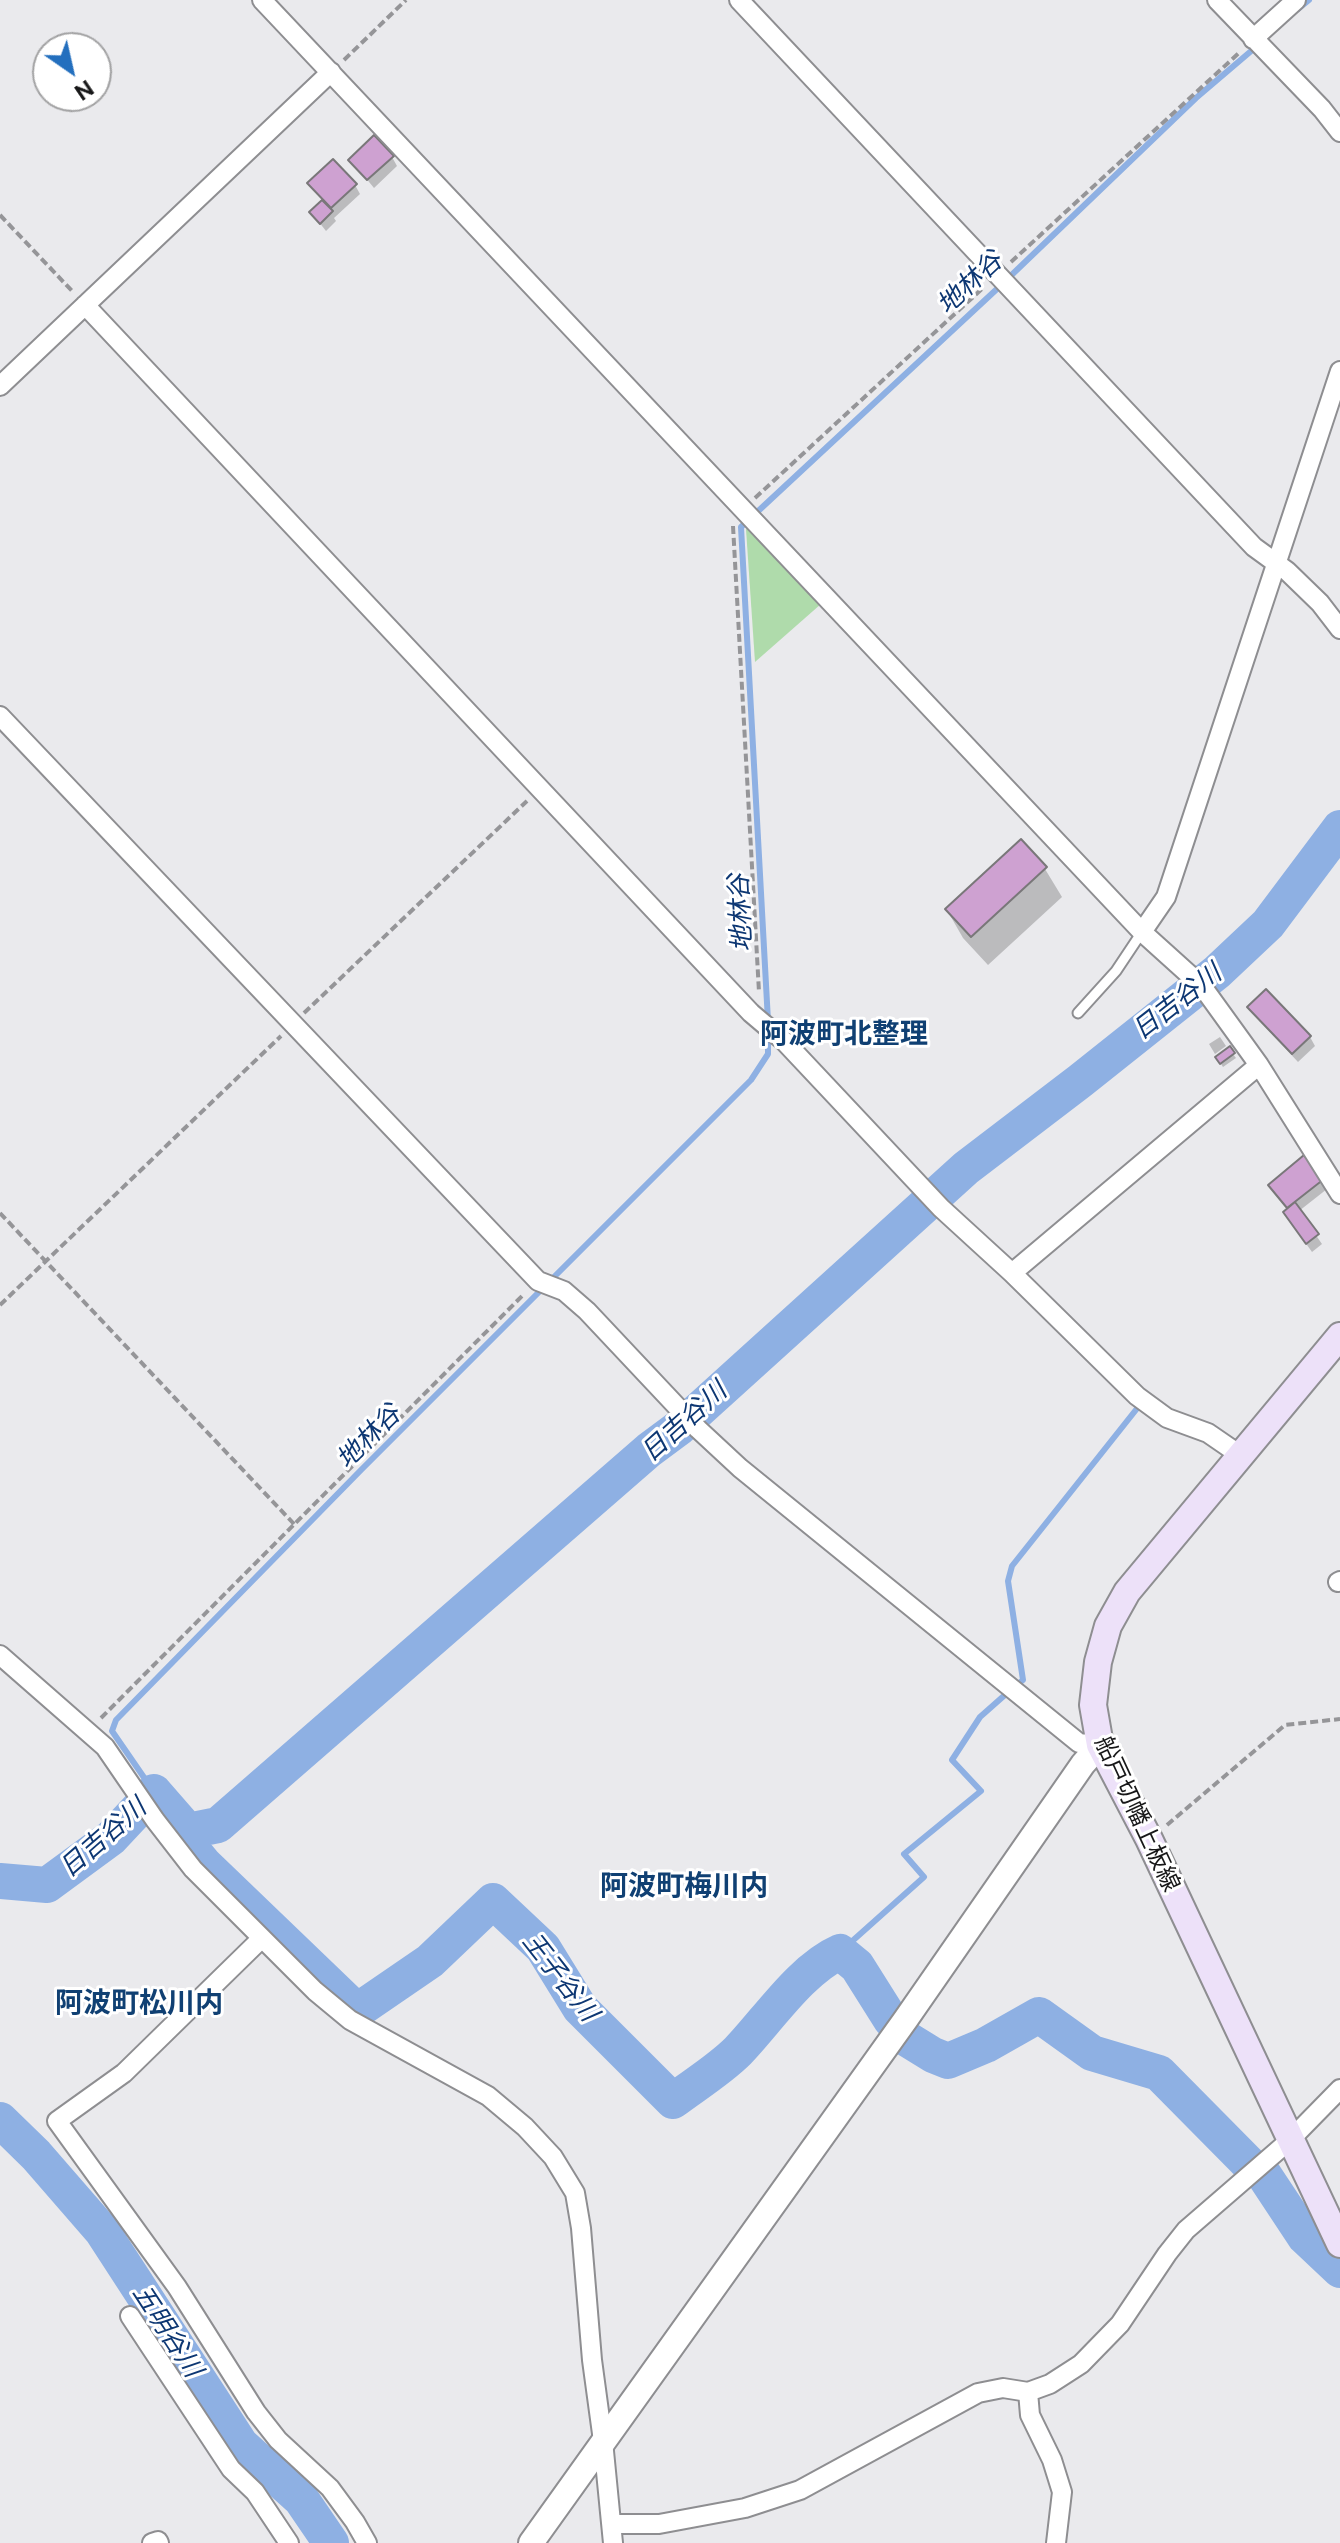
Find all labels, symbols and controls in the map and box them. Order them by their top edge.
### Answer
north arrow [32,32,112,112]
text: N [70,75,99,106]
water label: 地林谷 [931,245,1009,321]
water label: 地林谷 [723,873,759,953]
water label: 日吉谷川 [1126,958,1228,1046]
district label: 阿波町北整理 [760,1017,928,1051]
water label: 日吉谷川 [635,1376,733,1468]
water label: 地林谷 [330,1398,408,1476]
street label: 船戸切幡上板線 [1088,1732,1186,1896]
water label: 日吉谷川 [54,1792,152,1884]
district label: 阿波町梅川内 [600,1869,768,1903]
water label: 王子谷川 [516,1926,604,2028]
district label: 阿波町松川内 [55,1986,223,2020]
water label: 五明谷川 [126,2279,208,2383]

